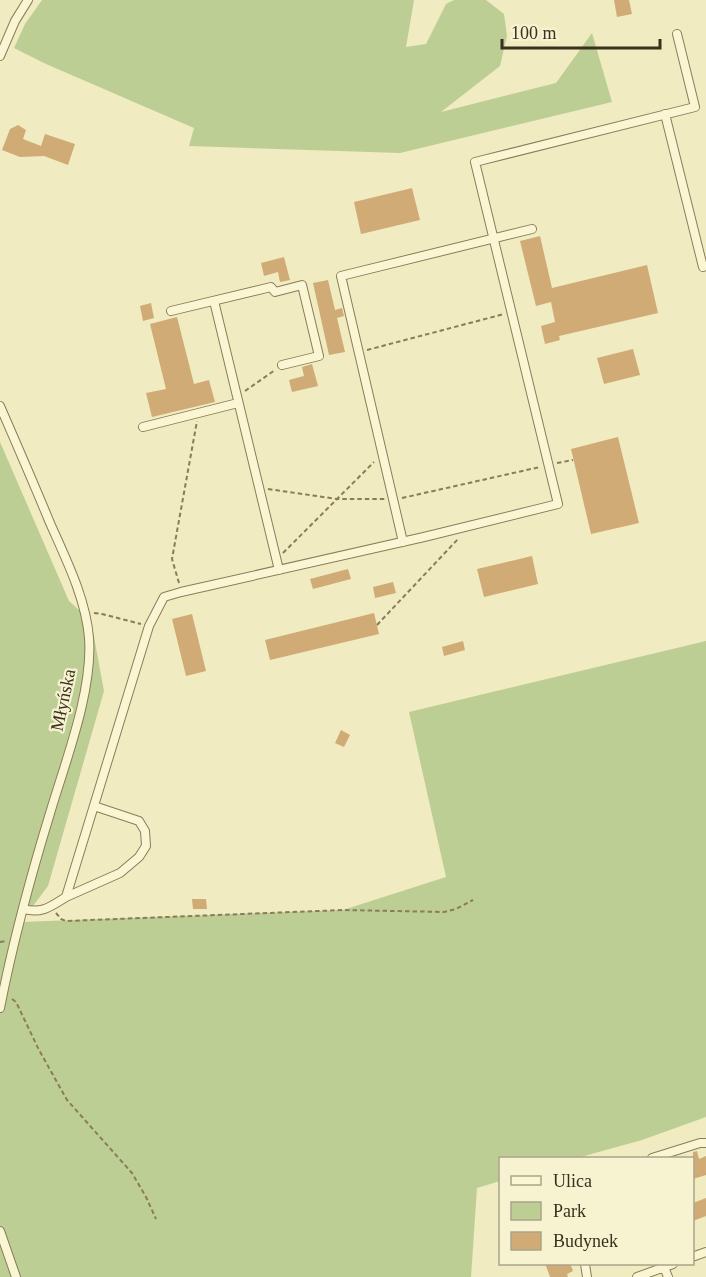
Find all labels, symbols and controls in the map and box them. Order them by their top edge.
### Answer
scale bar [502,12,660,50]
text: 100 m [511,23,557,43]
street label: Młyńska [47,667,79,733]
legend [499,1157,694,1265]
text: Ulica [553,1171,592,1191]
text: Park [553,1201,586,1221]
text: Budynek [553,1231,618,1251]

